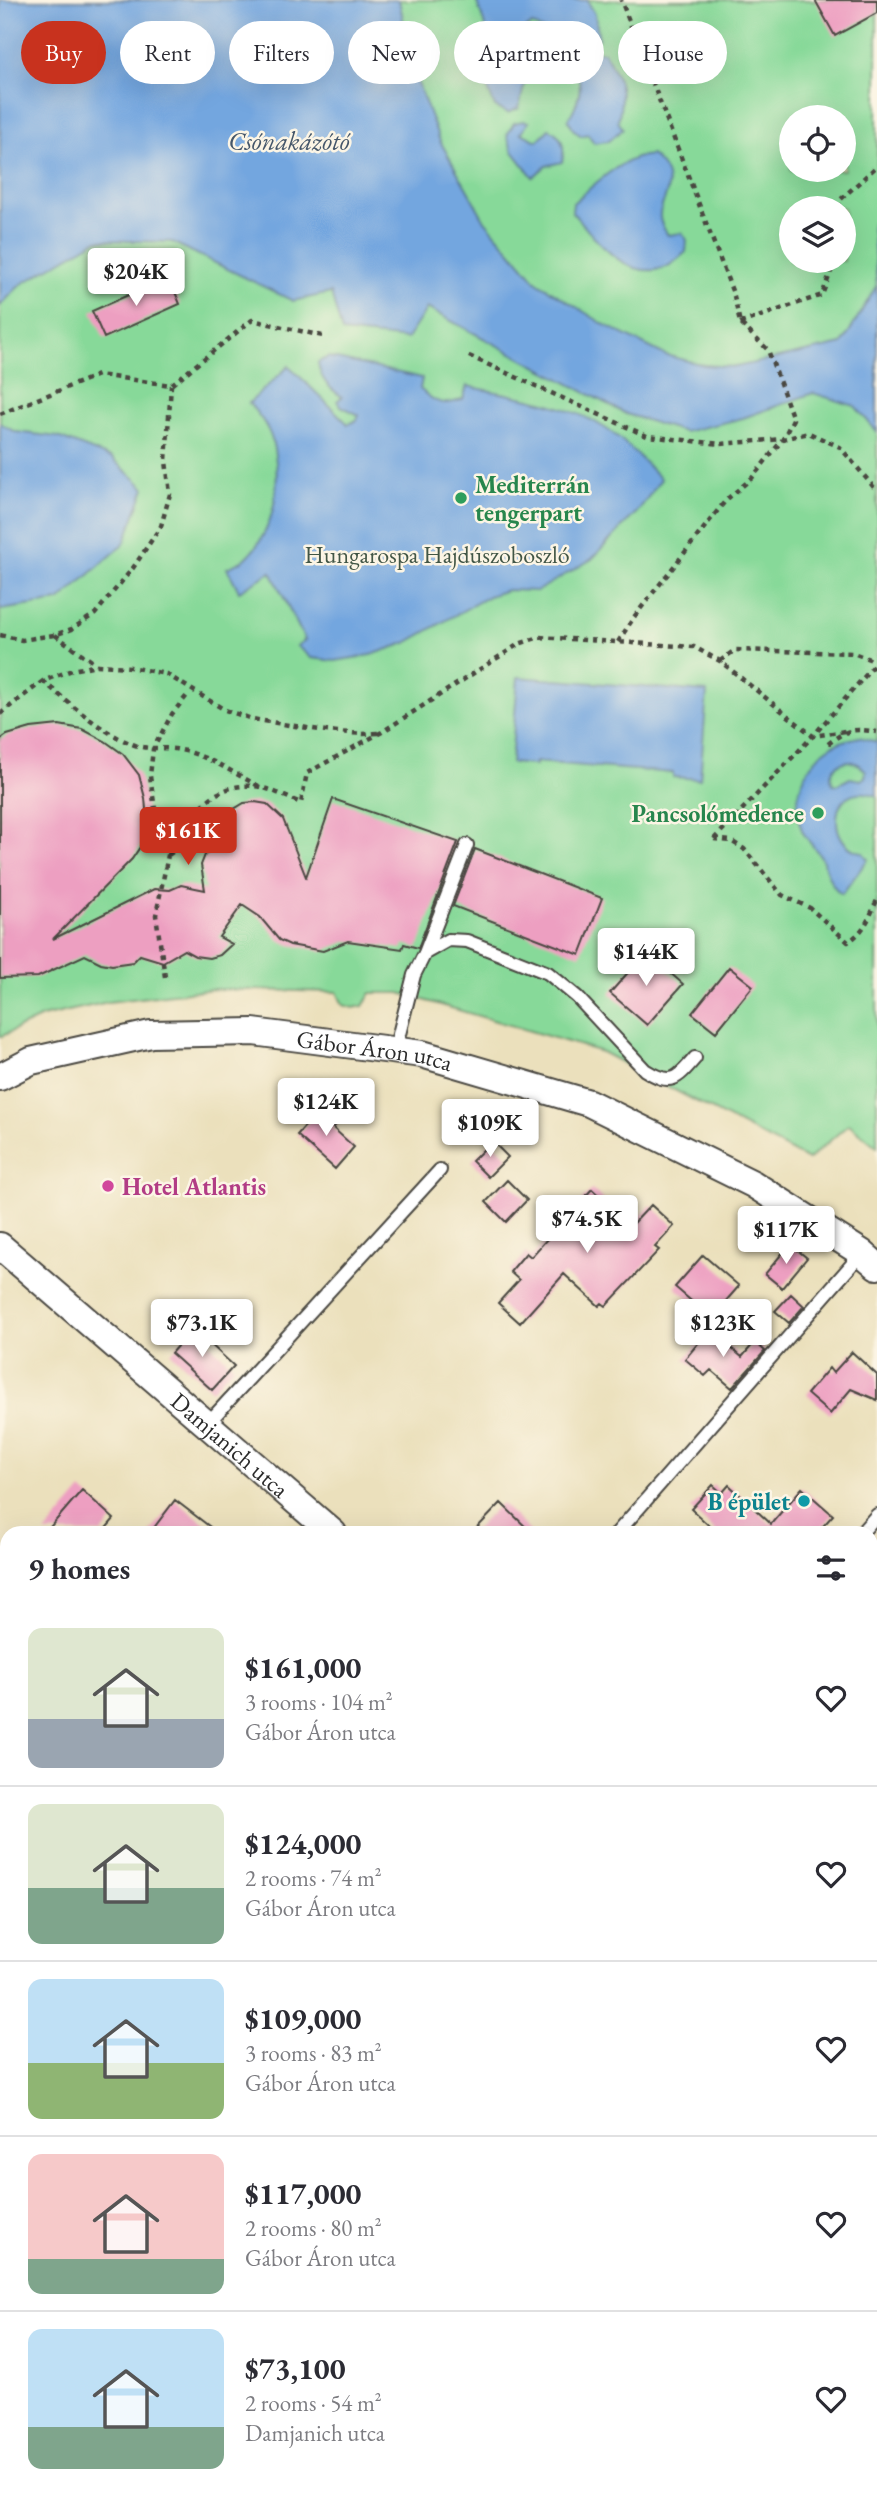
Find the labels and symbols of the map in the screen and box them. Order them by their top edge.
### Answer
water label: Csónakázótó [228,124,352,158]
pin: $204K [87,248,185,308]
place label: Mediterrán tengerpart [475,469,590,529]
marker: Mediterrán tengerpart [453,490,469,506]
park label: Hungarospa Hajdúszoboszló [304,539,570,570]
place label: Pancsolómedence [632,798,804,829]
marker: Pancsolómedence [810,805,826,821]
pin: $161K [139,808,237,867]
pin: $144K [597,928,695,988]
street label: Gábor Áron utca [295,1022,457,1078]
pin: $124K [277,1078,375,1138]
pin: $109K [441,1100,539,1159]
place label: Hotel Atlantis [122,1171,266,1202]
marker: Hotel Atlantis [100,1178,116,1194]
pin: $74.5K [530,1196,644,1255]
pin: $117K [737,1206,835,1266]
pin: $73.1K [145,1300,259,1359]
pin: $123K [674,1300,772,1359]
street label: Damjanich utca [165,1385,296,1504]
place label: B épület [707,1486,790,1517]
marker: B épület [796,1493,812,1509]

